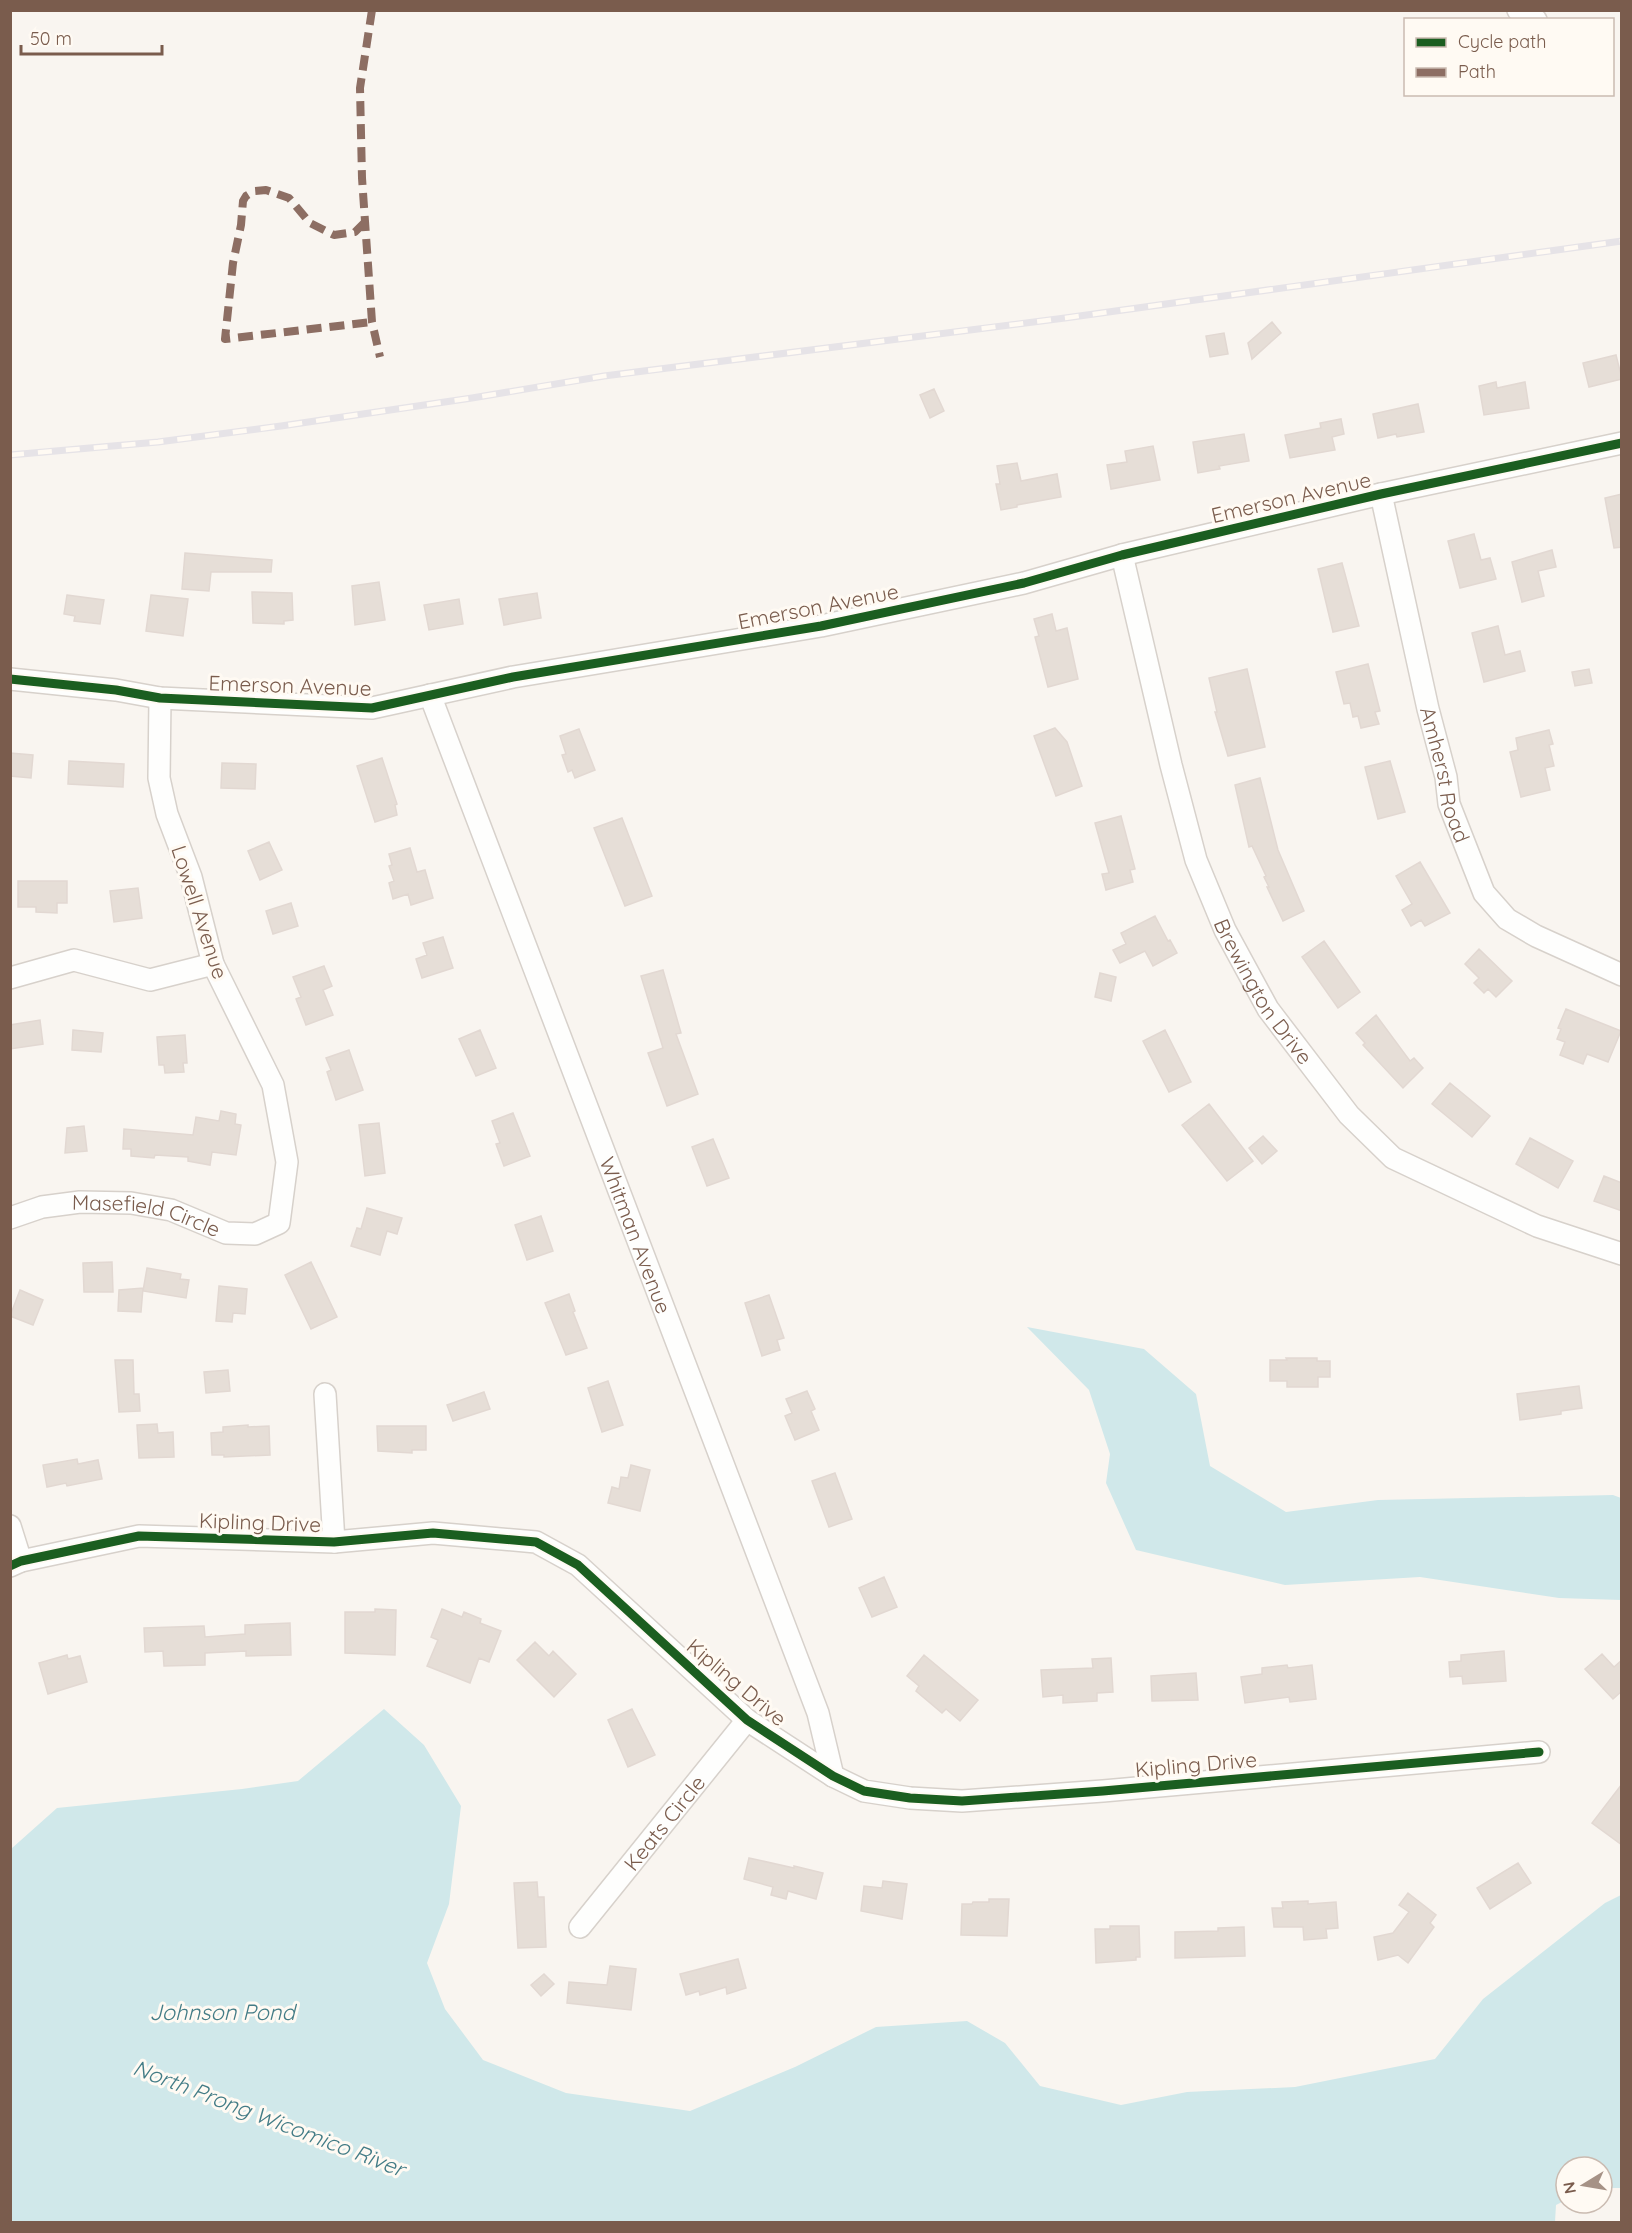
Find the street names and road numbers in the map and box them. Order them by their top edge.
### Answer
street label: Emerson Avenue [1209,466,1373,528]
street label: Emerson Avenue [735,578,901,634]
street label: Emerson Avenue [208,669,372,701]
street label: Amherst Road [1415,704,1476,846]
street label: Lowell Avenue [166,842,234,982]
street label: Brewington Drive [1209,915,1318,1069]
street label: Whitman Avenue [594,1153,677,1317]
street label: Masefield Circle [72,1189,224,1242]
street label: Kipling Drive [198,1507,322,1537]
street label: Kipling Drive [682,1633,792,1731]
street label: Kipling Drive [1134,1746,1258,1782]
street label: Keats Circle [618,1770,710,1876]

